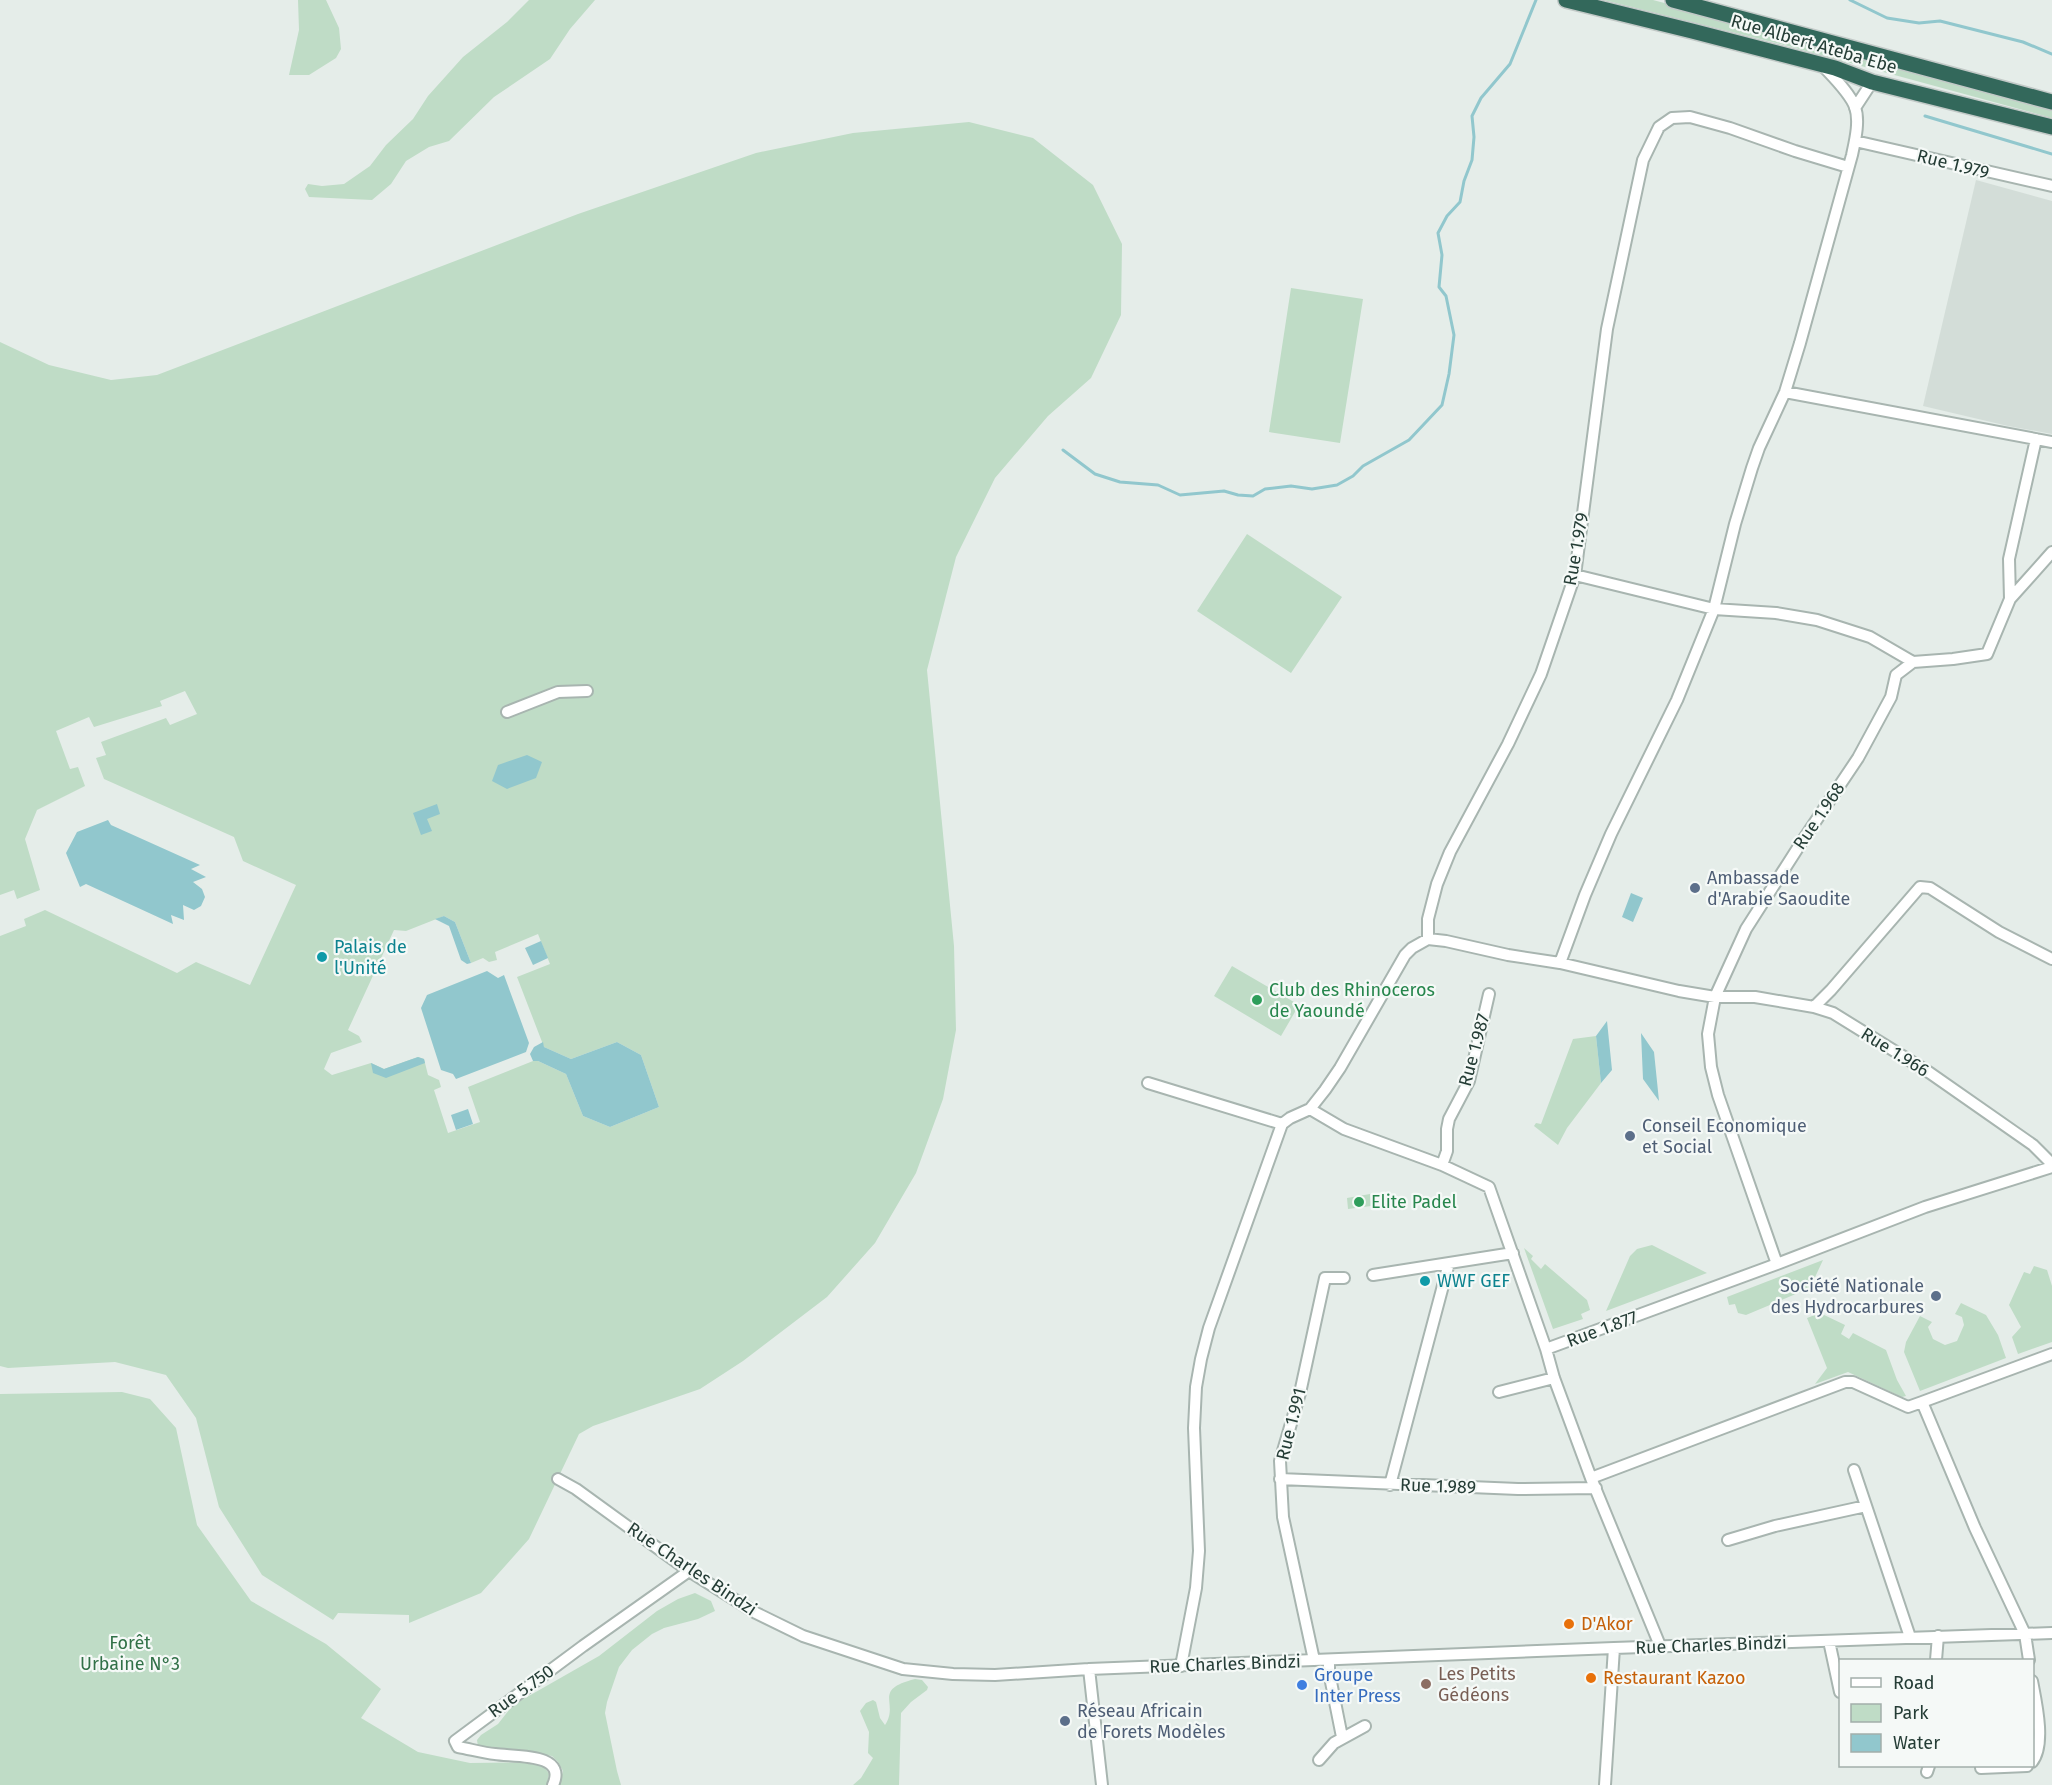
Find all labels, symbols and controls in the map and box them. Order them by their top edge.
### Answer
street label: Rue Albert Ateba Ebe [1728,10,1900,78]
street label: Rue 1.979 [1914,144,1992,184]
street label: Rue 1.979 [1559,511,1593,587]
street label: Rue 1.968 [1788,778,1850,854]
place label: Ambassade d'Arabie Saoudite [1707,867,1850,910]
marker: Ambassade d'Arabie Saoudite [1688,881,1702,895]
place label: Palais de l'Unité [334,936,407,979]
marker: Palais de l'Unité [315,950,329,964]
place label: Club des Rhinoceros de Yaoundé [1269,979,1435,1022]
marker: Club des Rhinoceros de Yaoundé [1250,993,1264,1007]
street label: Rue 1.987 [1454,1011,1494,1089]
street label: Rue 1.966 [1857,1022,1933,1082]
place label: Conseil Economique et Social [1642,1115,1807,1158]
marker: Conseil Economique et Social [1623,1129,1637,1143]
place label: Elite Padel [1371,1191,1457,1213]
marker: Elite Padel [1352,1195,1366,1209]
place label: WWF GEF [1437,1270,1510,1292]
marker: WWF GEF [1418,1274,1432,1288]
place label: Société Nationale des Hydrocarbures [1771,1275,1924,1318]
marker: Société Nationale des Hydrocarbures [1929,1289,1943,1303]
street label: Rue 1.877 [1564,1306,1640,1352]
street label: Rue 1.991 [1271,1385,1311,1463]
street label: Rue 1.989 [1400,1474,1476,1498]
street label: Rue Charles Bindzi [623,1517,761,1621]
place label: D'Akor [1581,1613,1633,1635]
marker: D'Akor [1562,1617,1576,1631]
street label: Rue Charles Bindzi [1635,1631,1787,1659]
park label: Forêt Urbaine N°3 [80,1632,180,1675]
street label: Rue Charles Bindzi [1149,1650,1301,1678]
legend [1839,1659,2034,1767]
street label: Rue 5.750 [484,1660,558,1722]
place label: Les Petits Gédéons [1438,1663,1516,1706]
place label: Groupe Inter Press [1314,1664,1401,1707]
place label: Restaurant Kazoo [1603,1667,1745,1689]
marker: Restaurant Kazoo [1584,1671,1598,1685]
text: Road [1893,1672,1935,1694]
marker: Les Petits Gédéons [1419,1677,1433,1691]
marker: Groupe Inter Press [1295,1678,1309,1692]
place label: Réseau Africain de Forets Modèles [1077,1700,1225,1743]
text: Park [1893,1702,1929,1724]
marker: Réseau Africain de Forets Modèles [1058,1714,1072,1728]
text: Water [1893,1732,1940,1754]

